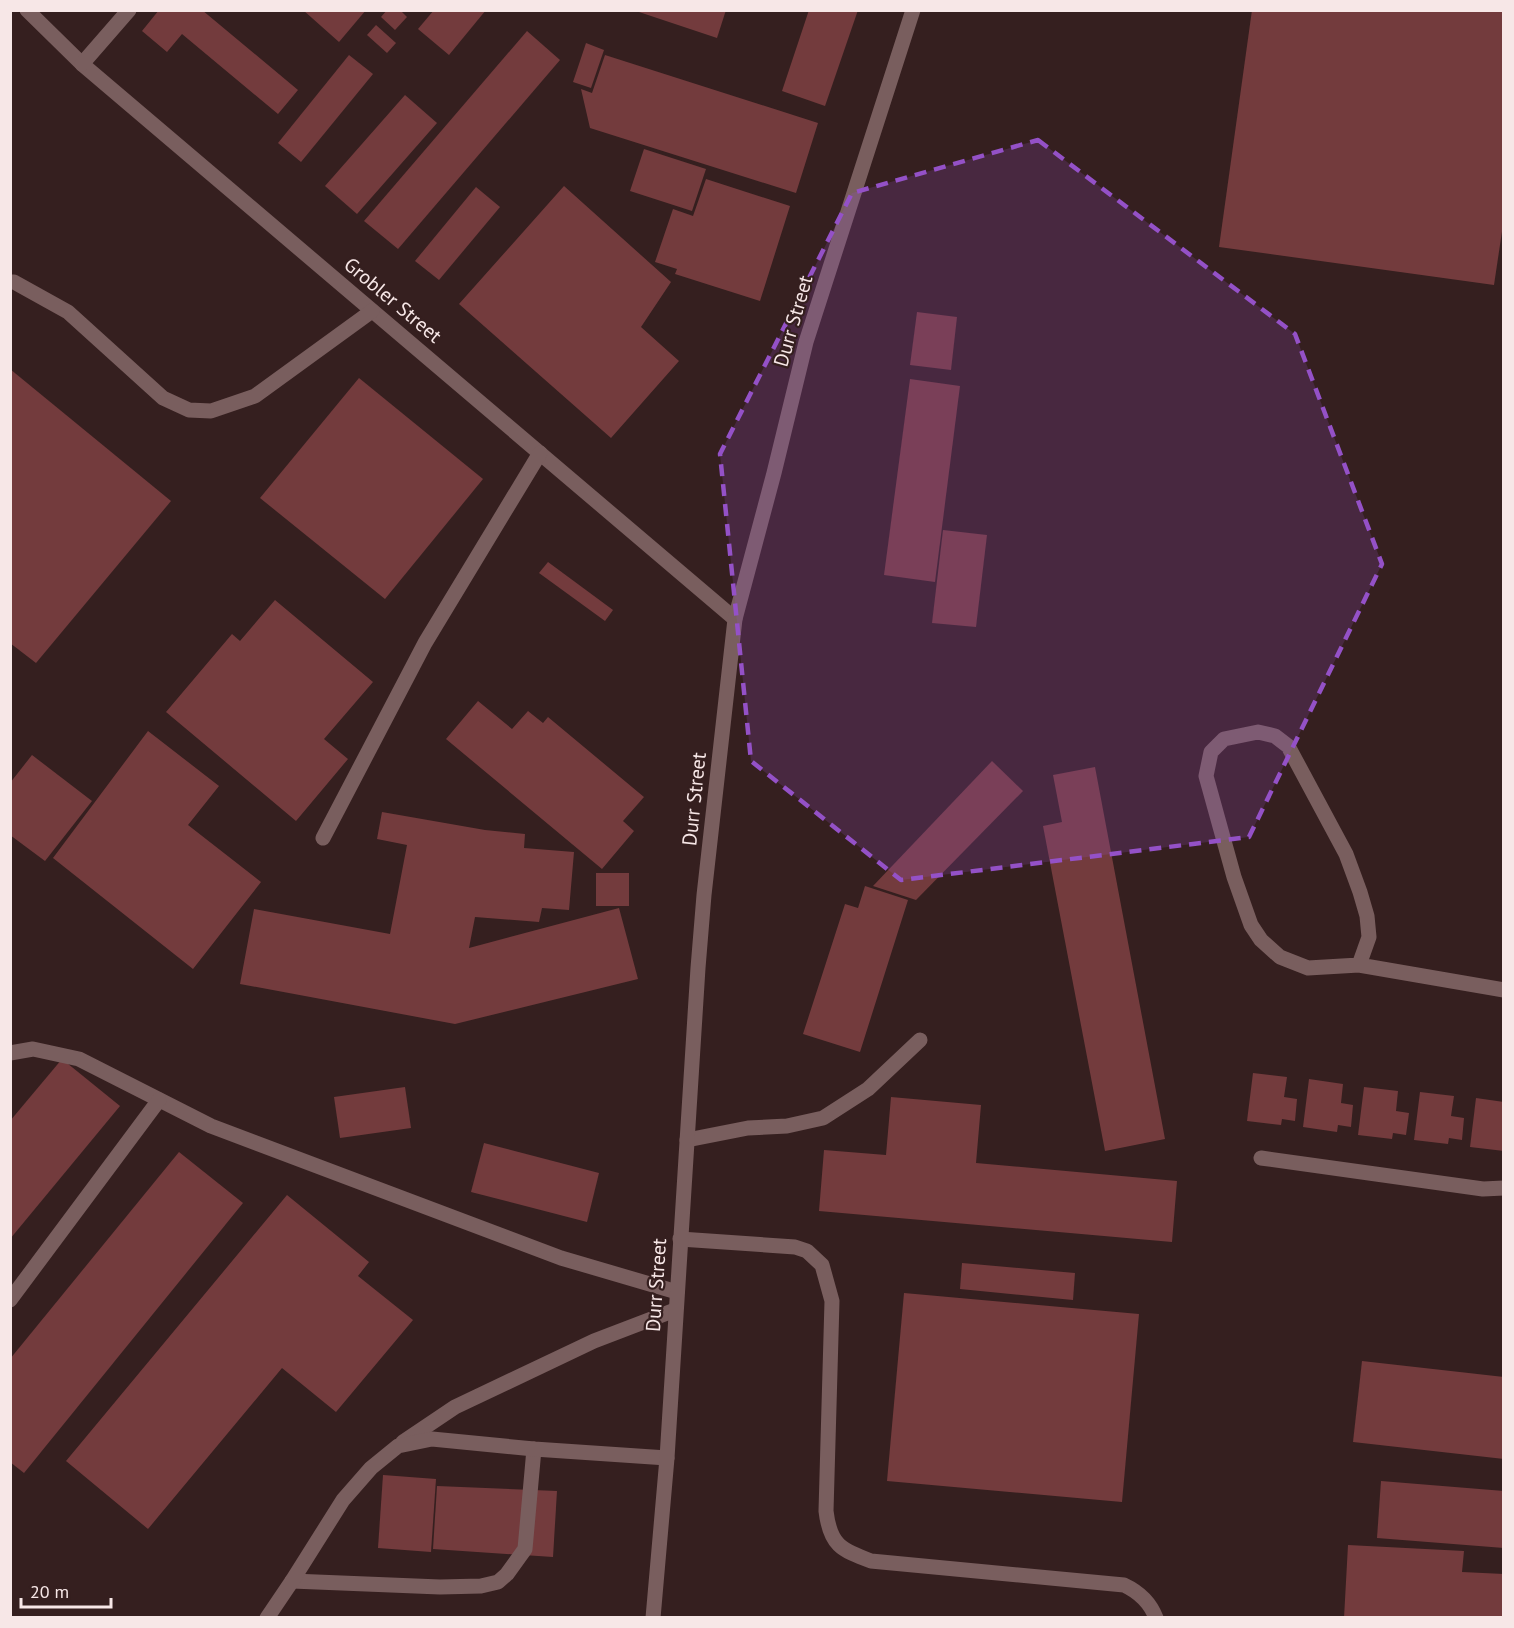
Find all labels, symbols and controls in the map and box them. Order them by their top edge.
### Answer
street label: Grobler Street [339,252,447,349]
street label: Durr Street [768,272,818,370]
street label: Durr Street [676,751,712,847]
street label: Durr Street [640,1237,672,1333]
scale bar [21,1571,111,1609]
text: 20 m [30,1580,69,1603]

